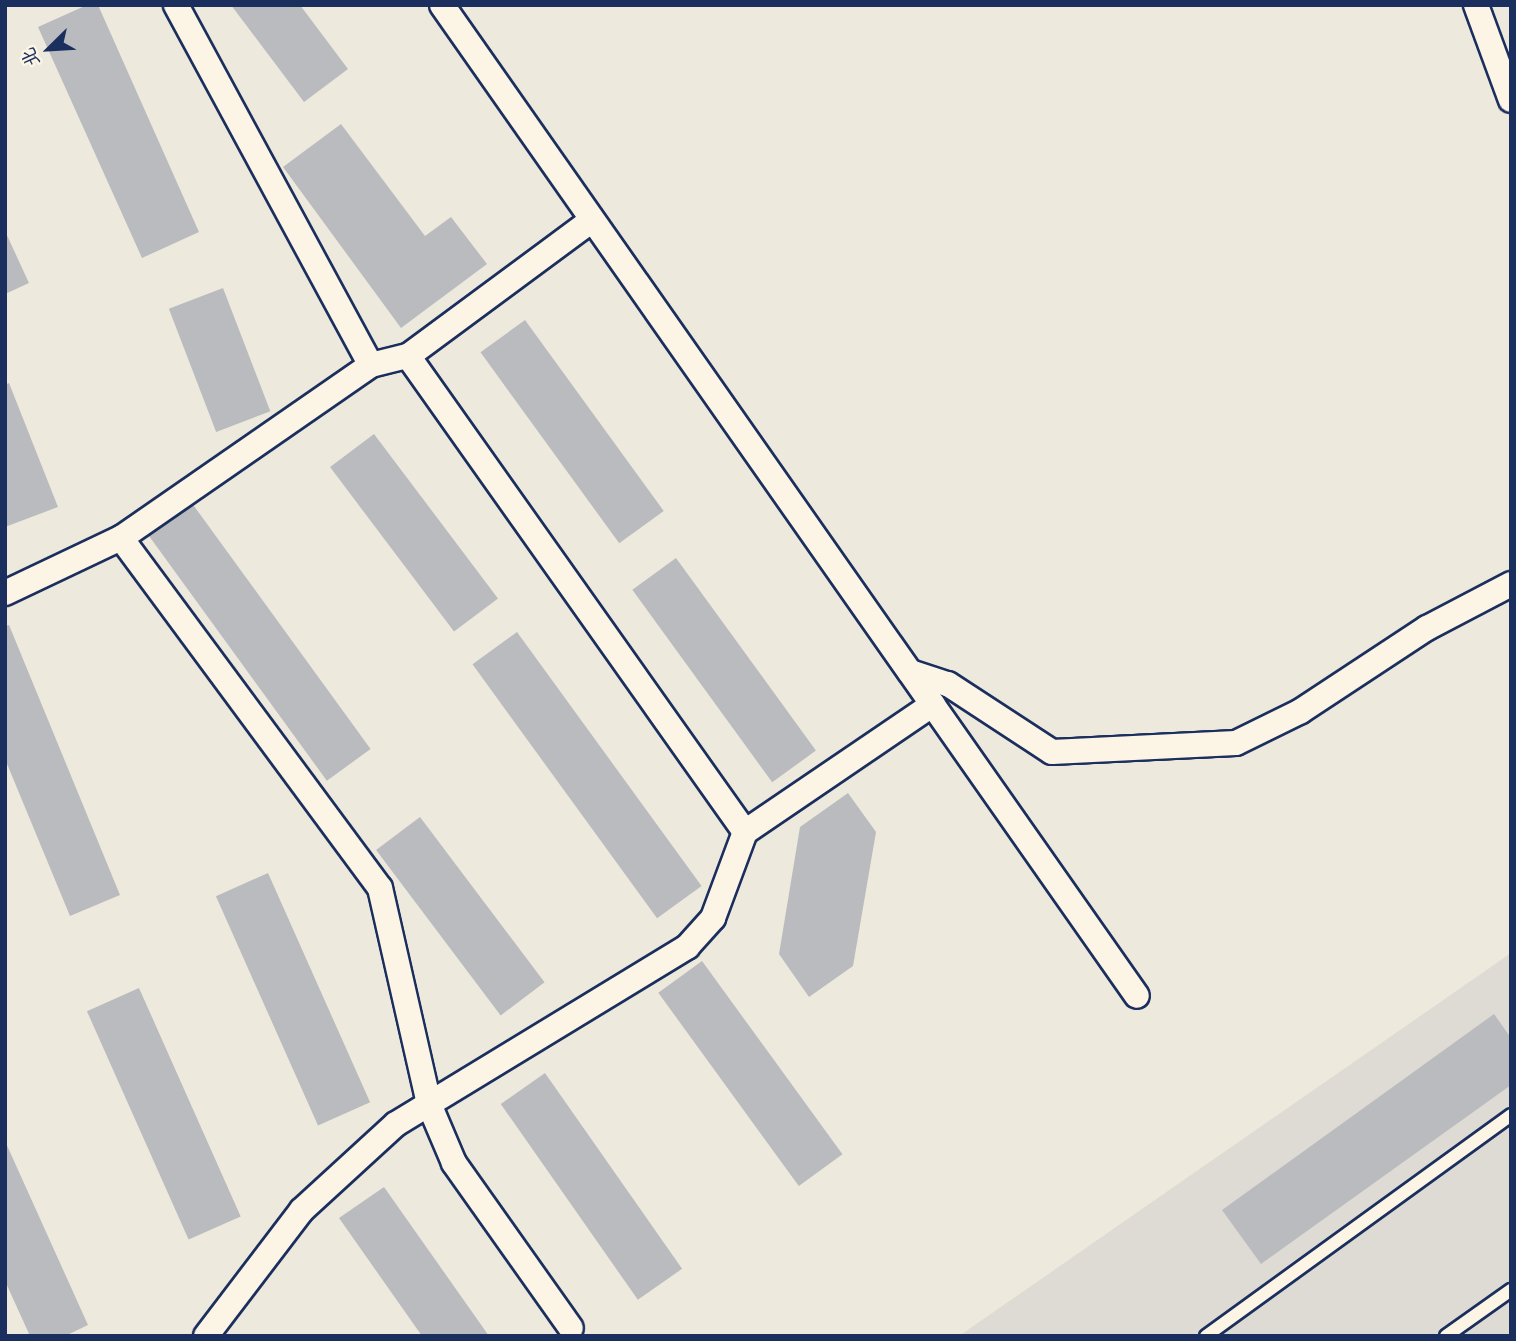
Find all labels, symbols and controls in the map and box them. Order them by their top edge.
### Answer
north arrow [14,14,84,84]
text: 北 [14,44,46,72]

